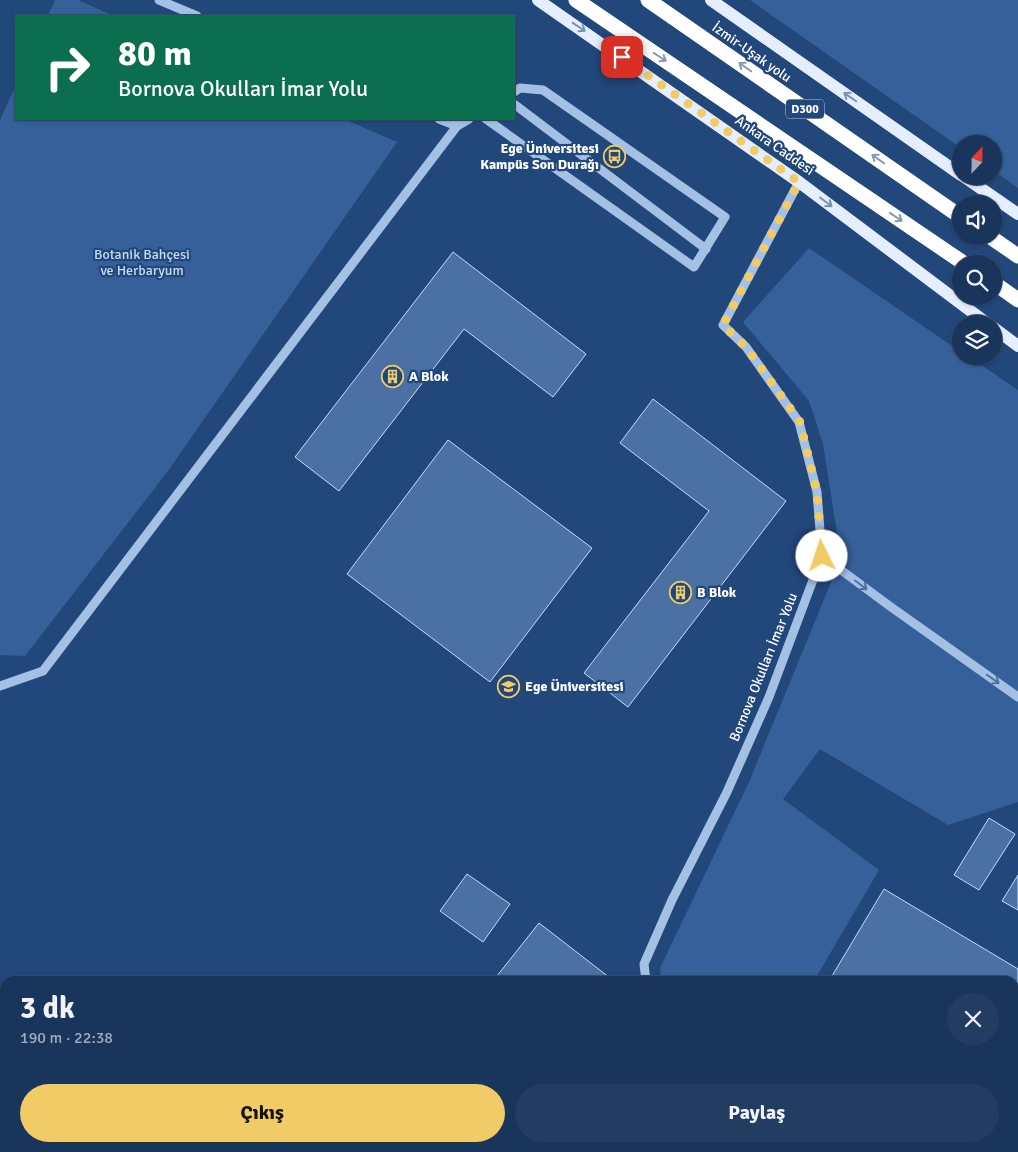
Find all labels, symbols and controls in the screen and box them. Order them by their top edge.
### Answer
street label: İzmir-Uşak yolu [709,19,795,86]
one-way arrow [571,22,585,32]
text: 80 m [118,32,192,75]
icon: right [35,35,100,100]
pin [601,36,643,78]
icon: arrive [608,43,636,71]
one-way arrow [653,52,667,62]
one-way arrow [738,62,752,72]
text: Bornova Okulları İmar Yolu [118,75,368,102]
one-way arrow [843,92,857,102]
road number: D300 [786,100,824,118]
street label: Ankara Caddesi [732,112,818,179]
north arrow [952,135,1002,185]
map controls [952,135,1002,365]
place label: Ege Üniversitesi Kampüs Son Durağı [480,140,599,173]
bus stop icon: Ege Üniversitesi Kampüs Son Durağı [603,144,627,168]
one-way arrow [871,154,885,164]
button: sound [952,195,1002,245]
one-way arrow [819,197,833,207]
one-way arrow [889,212,903,222]
park label: Botanik Bahçesi ve Herbaryum [94,246,190,279]
button: search [952,255,1002,305]
button: layers [952,315,1002,365]
building icon: A Blok [381,364,405,388]
place label: A Blok [409,368,449,385]
position arrow [795,529,847,581]
building icon: B Blok [669,580,693,604]
one-way arrow [854,580,868,590]
place label: B Blok [697,584,737,601]
street label: Bornova Okulları İmar Yolu [726,590,801,744]
school or university icon: Ege Üniversitesi [497,674,521,698]
one-way arrow [986,674,1000,684]
place label: Ege Üniversitesi [525,678,624,695]
text: 3 dk [20,990,75,1027]
button: close [947,993,999,1045]
text: 190 m · 22:38 [20,1028,113,1048]
button: Çıkış [20,1084,505,1142]
button: Paylaş [515,1084,999,1142]

